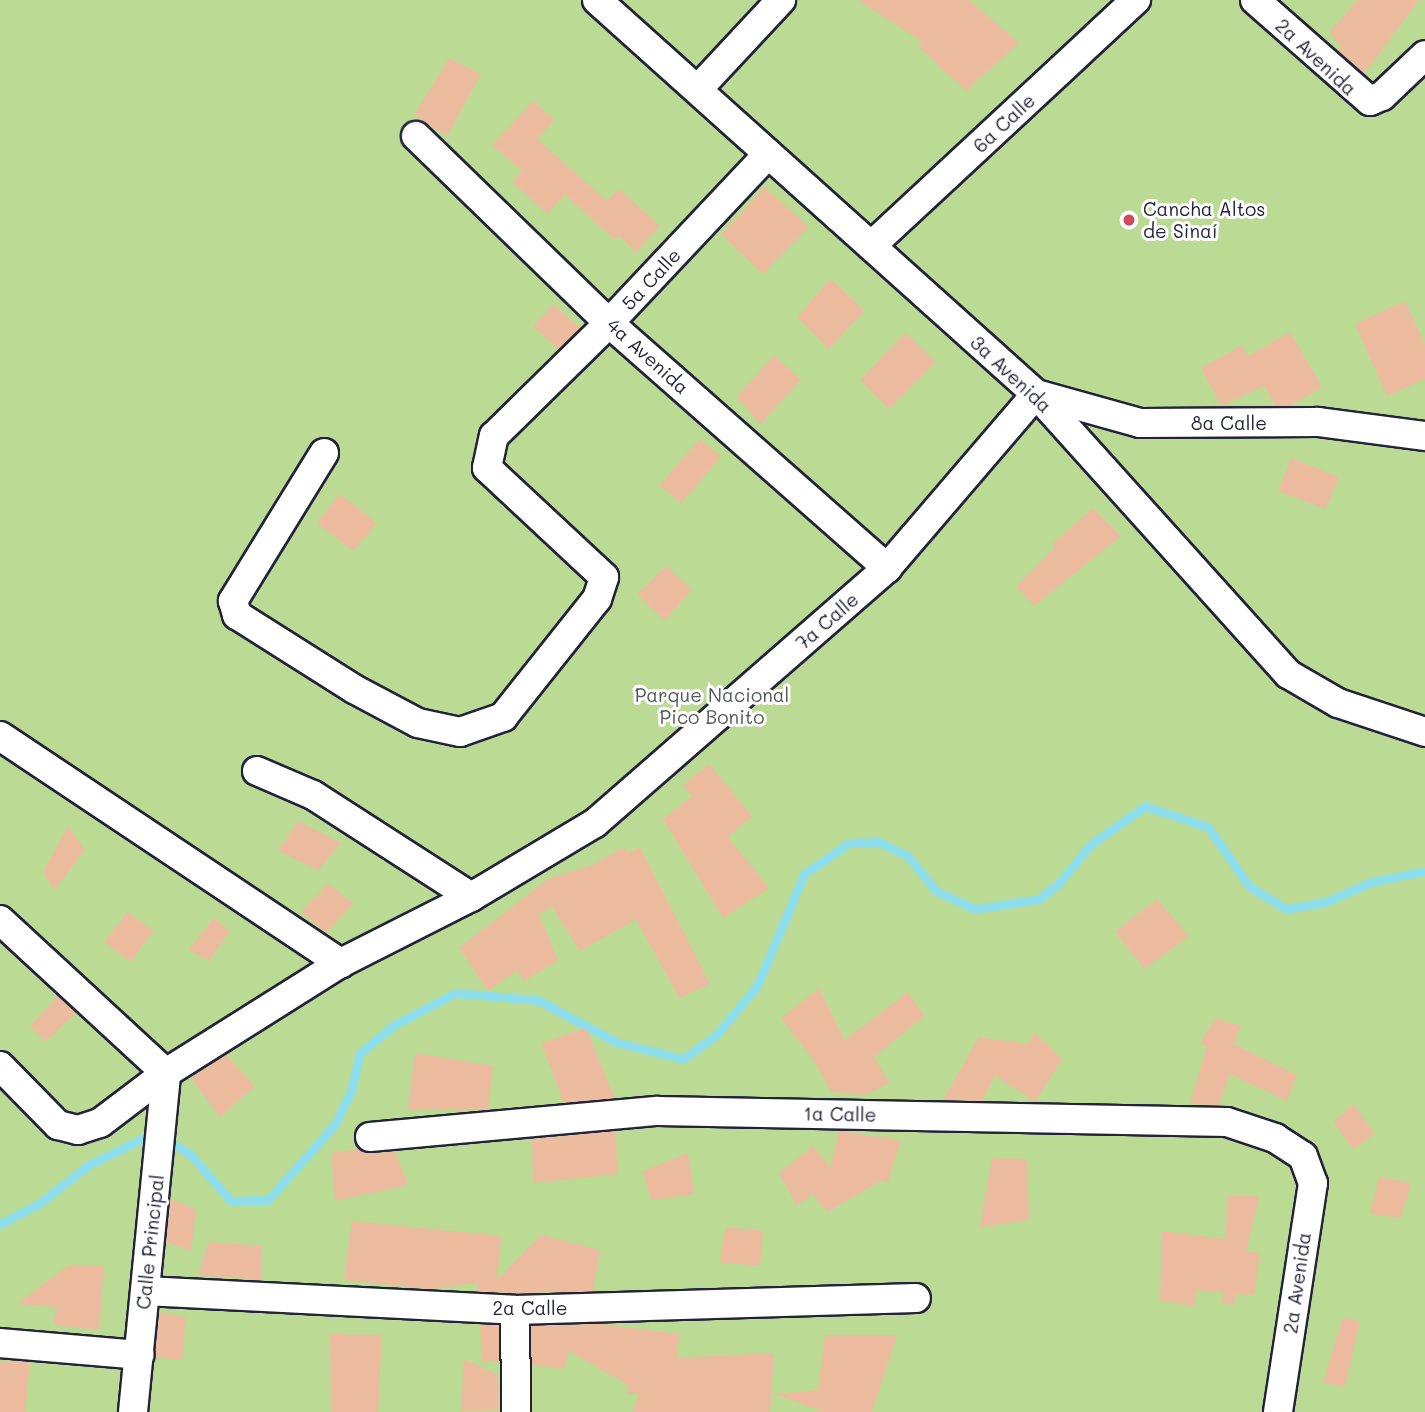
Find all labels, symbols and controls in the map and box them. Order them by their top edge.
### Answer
street label: 2a Avenida [1271,14,1361,100]
street label: 6a Calle [968,89,1040,157]
place label: Cancha Altos de Sinaí [1143,198,1266,242]
marker: Cancha Altos de Sinaí [1121,212,1137,228]
street label: 5a Calle [617,244,685,314]
street label: 4a Avenida [602,313,694,399]
street label: 3a Avenida [966,331,1056,417]
street label: 8a Calle [1191,412,1267,434]
street label: 7a Calle [791,588,863,654]
park label: Parque Nacional Pico Bonito [635,684,789,728]
street label: 1a Calle [803,1102,877,1126]
street label: Calle Principal [132,1173,168,1311]
street label: 2a Avenida [1279,1231,1315,1335]
street label: 2a Calle [492,1297,568,1319]

